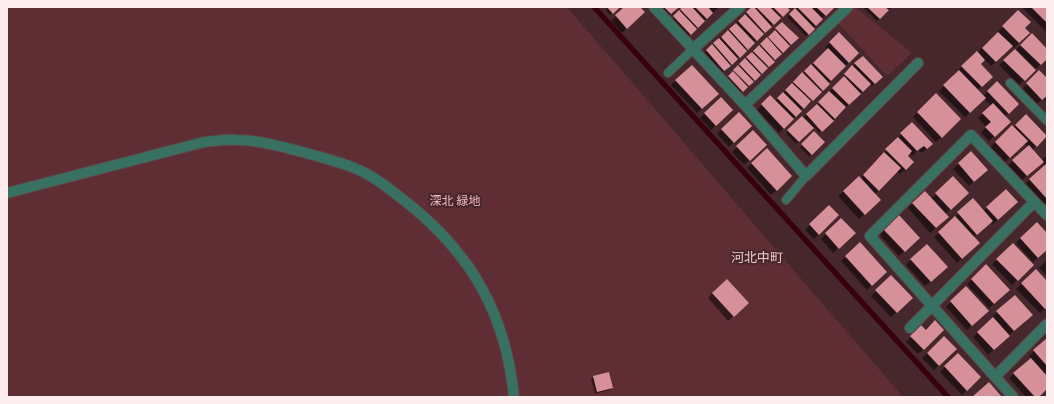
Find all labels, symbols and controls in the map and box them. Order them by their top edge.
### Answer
park label: 深北 緑地 [429,195,481,209]
district label: 河北中町 [731,250,783,266]

